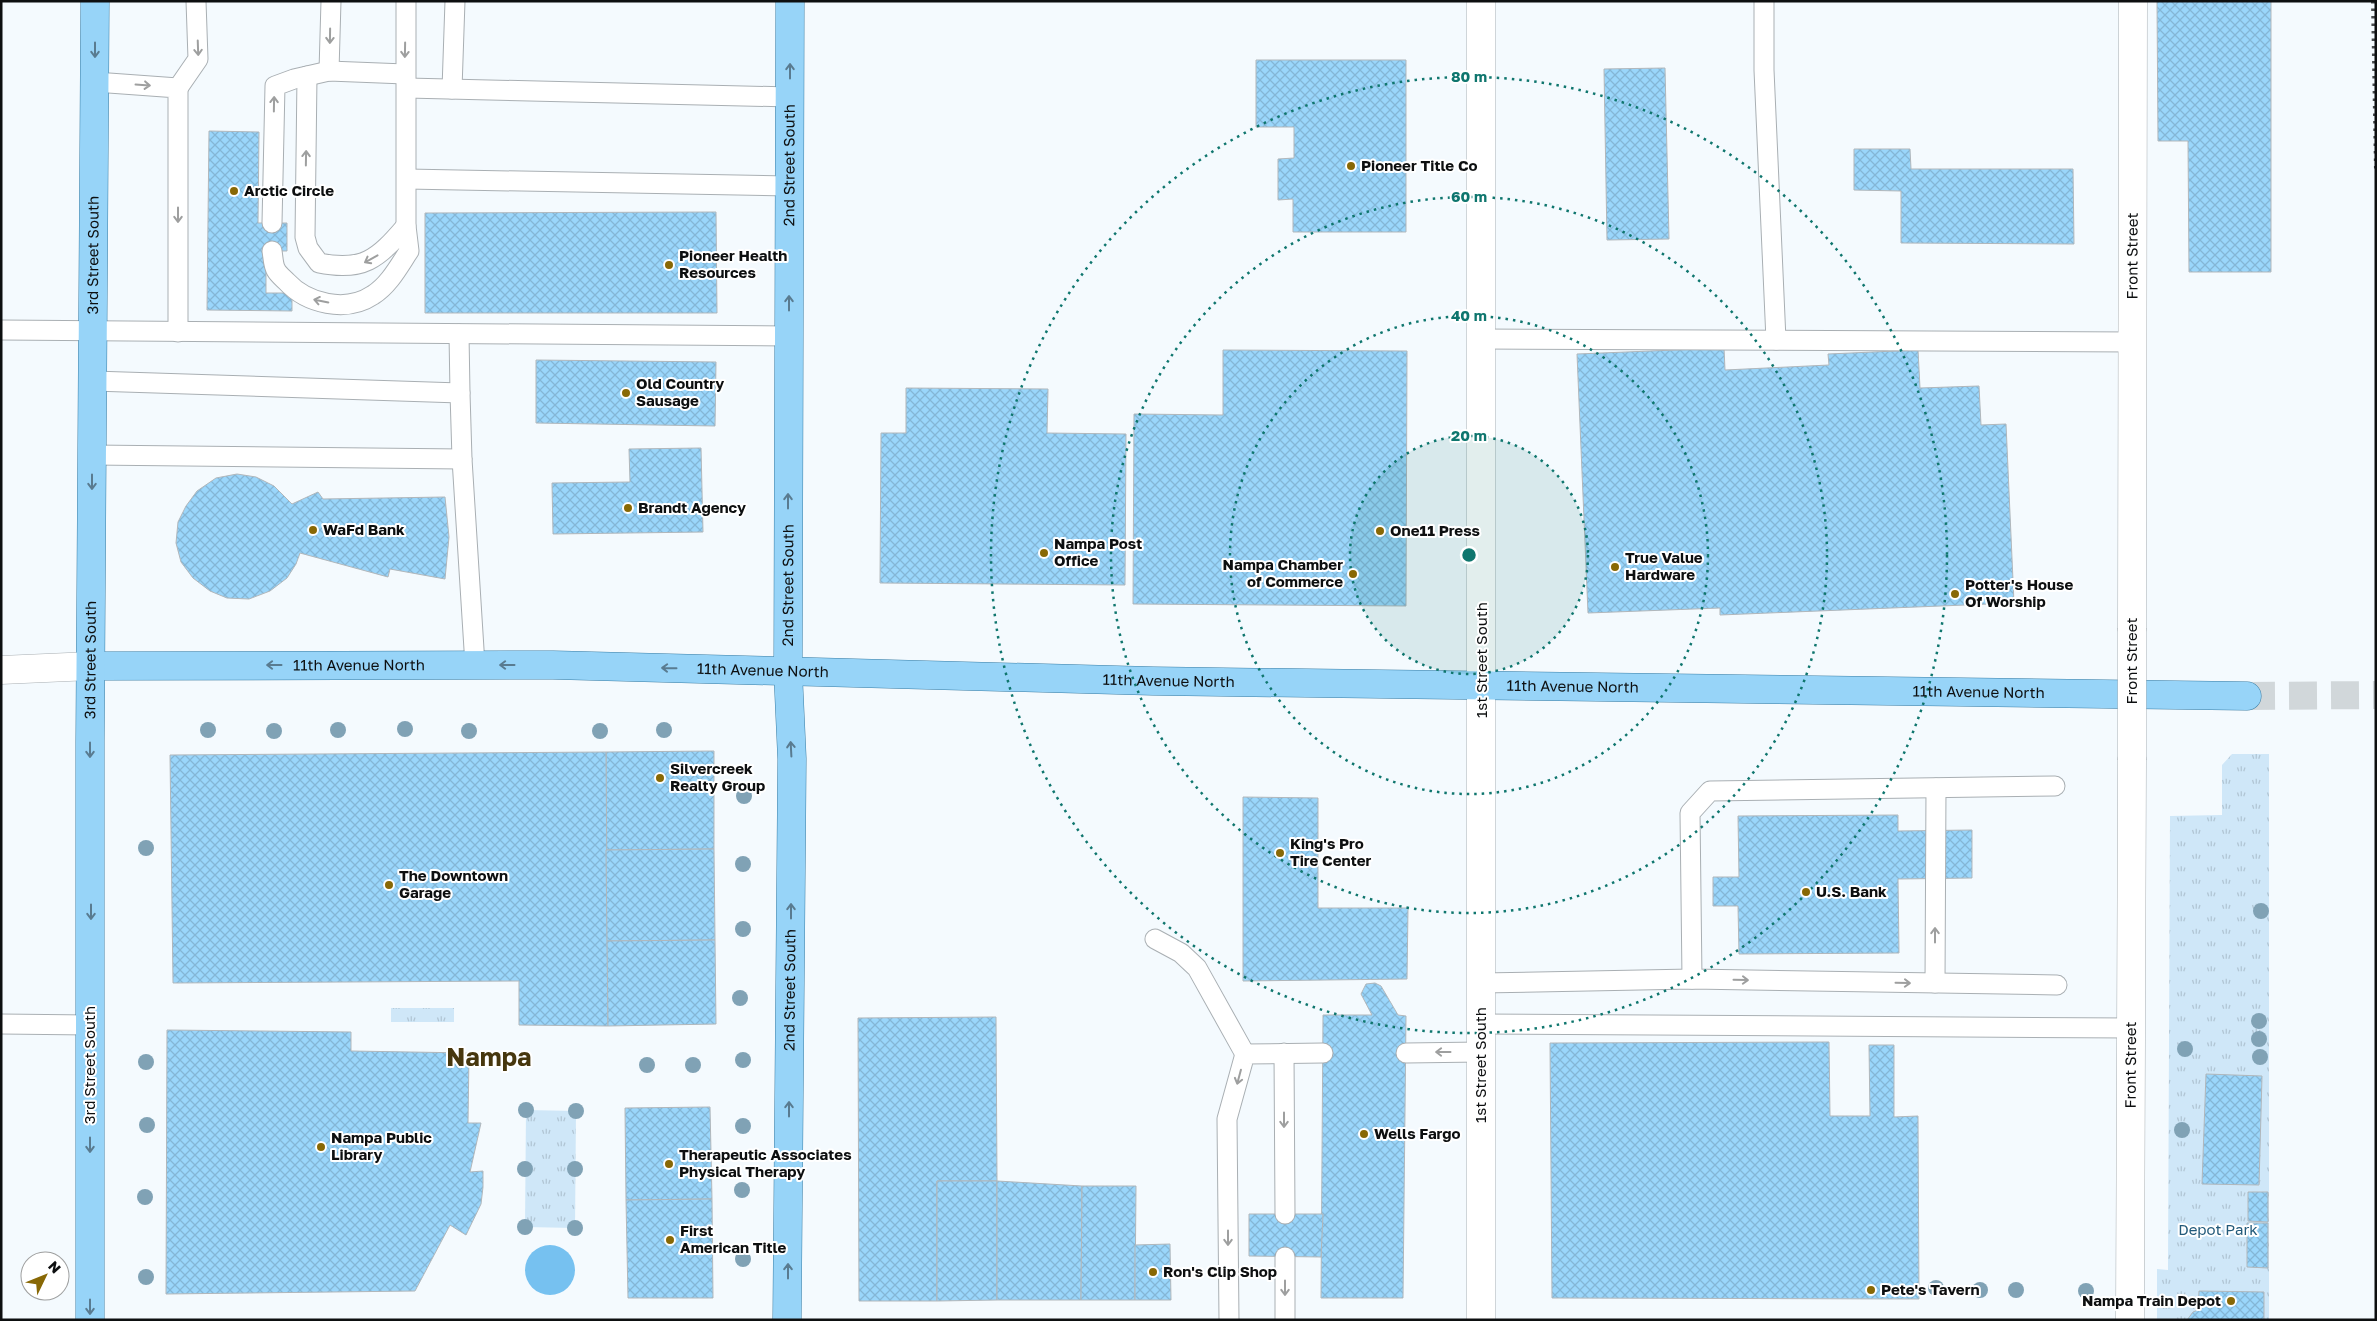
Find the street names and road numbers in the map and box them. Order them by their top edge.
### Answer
street label: 2nd Street South [779,104,798,226]
street label: 3rd Street South [83,196,102,314]
street label: Front Street [2123,213,2141,299]
street label: 2nd Street South [778,524,796,646]
street label: 3rd Street South [80,601,99,719]
street label: 1st Street South [1472,602,1490,718]
street label: Front Street [2122,618,2140,704]
street label: 11th Avenue North [293,655,425,674]
street label: 11th Avenue North [697,659,829,680]
street label: 11th Avenue North [1103,670,1235,690]
street label: 11th Avenue North [1507,676,1639,696]
street label: 11th Avenue North [1913,681,2045,701]
street label: 2nd Street South [779,929,798,1051]
street label: 3rd Street South [80,1006,98,1124]
street label: 1st Street South [1471,1007,1489,1123]
street label: Front Street [2121,1021,2139,1109]

